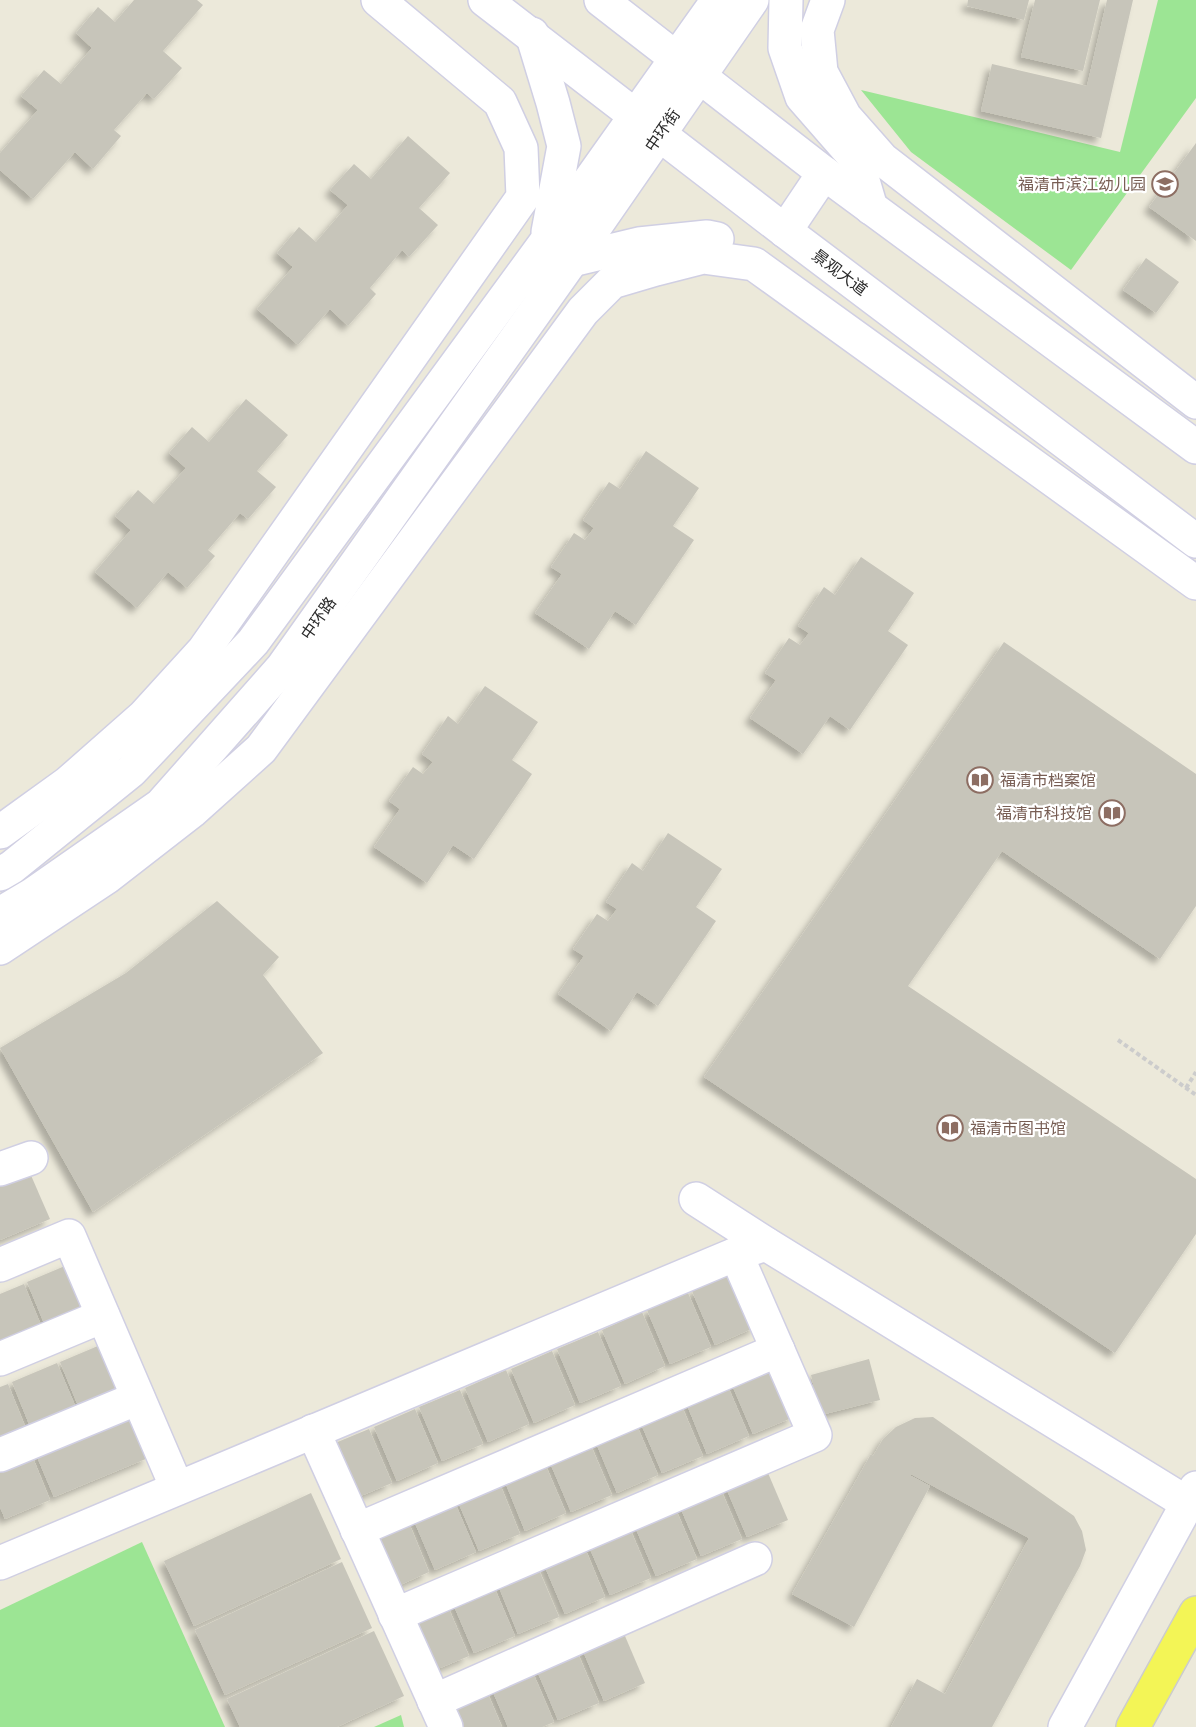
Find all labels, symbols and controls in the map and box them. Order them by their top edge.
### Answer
street label: 中环街 [640,105,684,155]
school or university icon: 福清市滨江幼儿园 [1150,169,1180,199]
place label: 福清市滨江幼儿园 [1018,174,1146,194]
street label: 景观大道 [808,245,872,299]
street label: 中环路 [296,593,340,643]
library icon: 福清市档案馆 [965,765,995,795]
place label: 福清市档案馆 [1000,770,1096,790]
library icon: 福清市科技馆 [1097,798,1127,828]
place label: 福清市科技馆 [996,803,1092,823]
library icon: 福清市图书馆 [935,1113,965,1143]
place label: 福清市图书馆 [970,1118,1066,1138]

